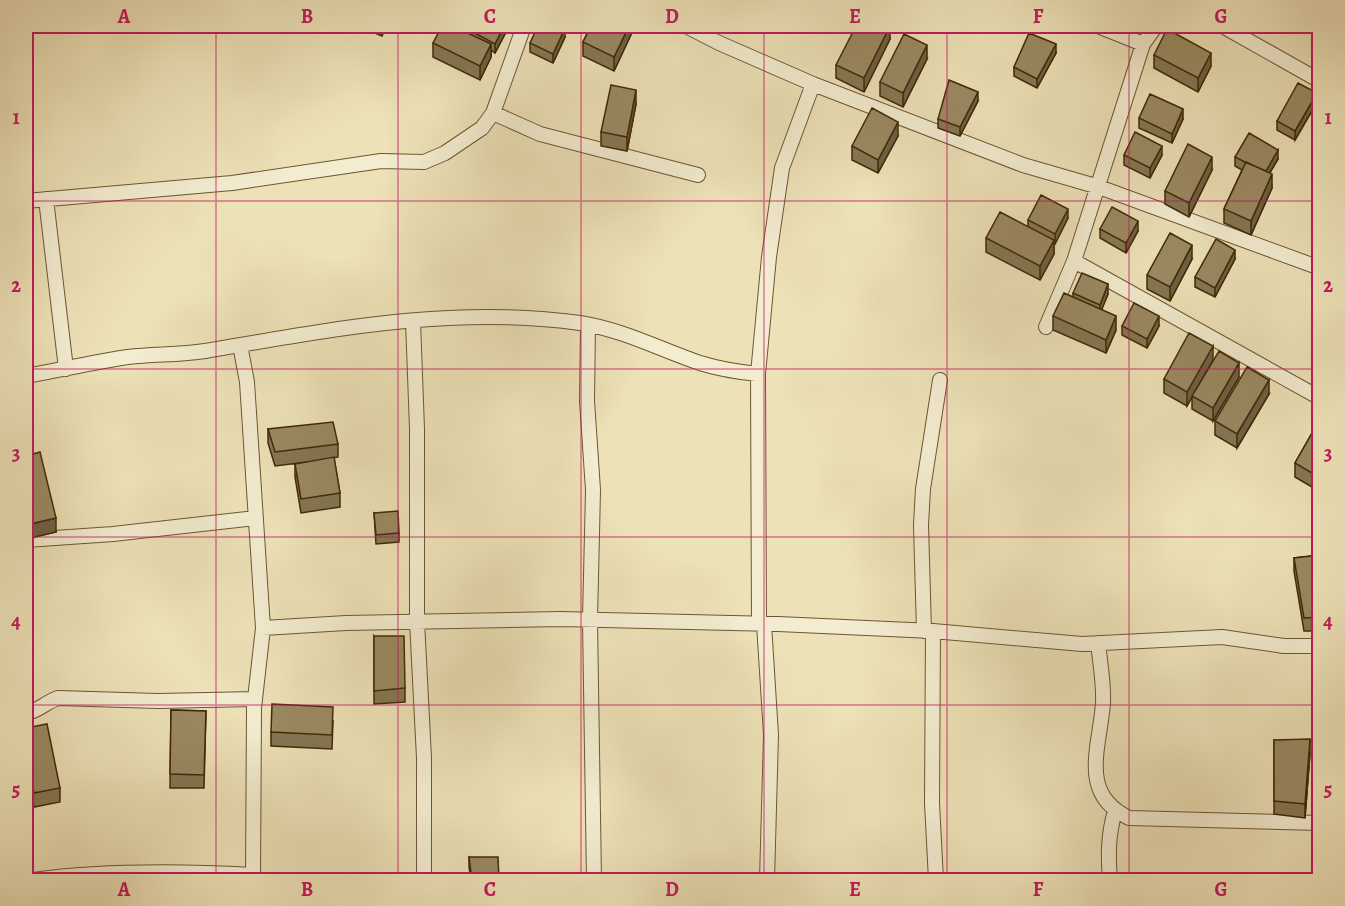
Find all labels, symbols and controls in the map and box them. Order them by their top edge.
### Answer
text: A [117,3,131,30]
text: B [301,3,313,30]
text: C [484,3,496,30]
text: D [665,3,679,30]
text: E [849,3,861,30]
text: F [1033,3,1044,30]
text: G [1214,3,1228,30]
text: 1 [12,104,20,131]
text: 1 [1324,104,1332,131]
text: 2 [11,272,21,299]
text: 2 [1323,272,1333,299]
text: 3 [12,440,20,467]
text: 3 [1324,440,1332,467]
text: 4 [11,608,21,635]
text: 4 [1323,608,1333,635]
text: 5 [12,776,20,803]
text: 5 [1324,776,1332,803]
text: A [117,876,131,903]
text: B [301,876,313,903]
text: C [484,876,496,903]
text: D [665,876,679,903]
text: E [849,876,861,903]
text: F [1033,876,1044,903]
text: G [1214,876,1228,903]

